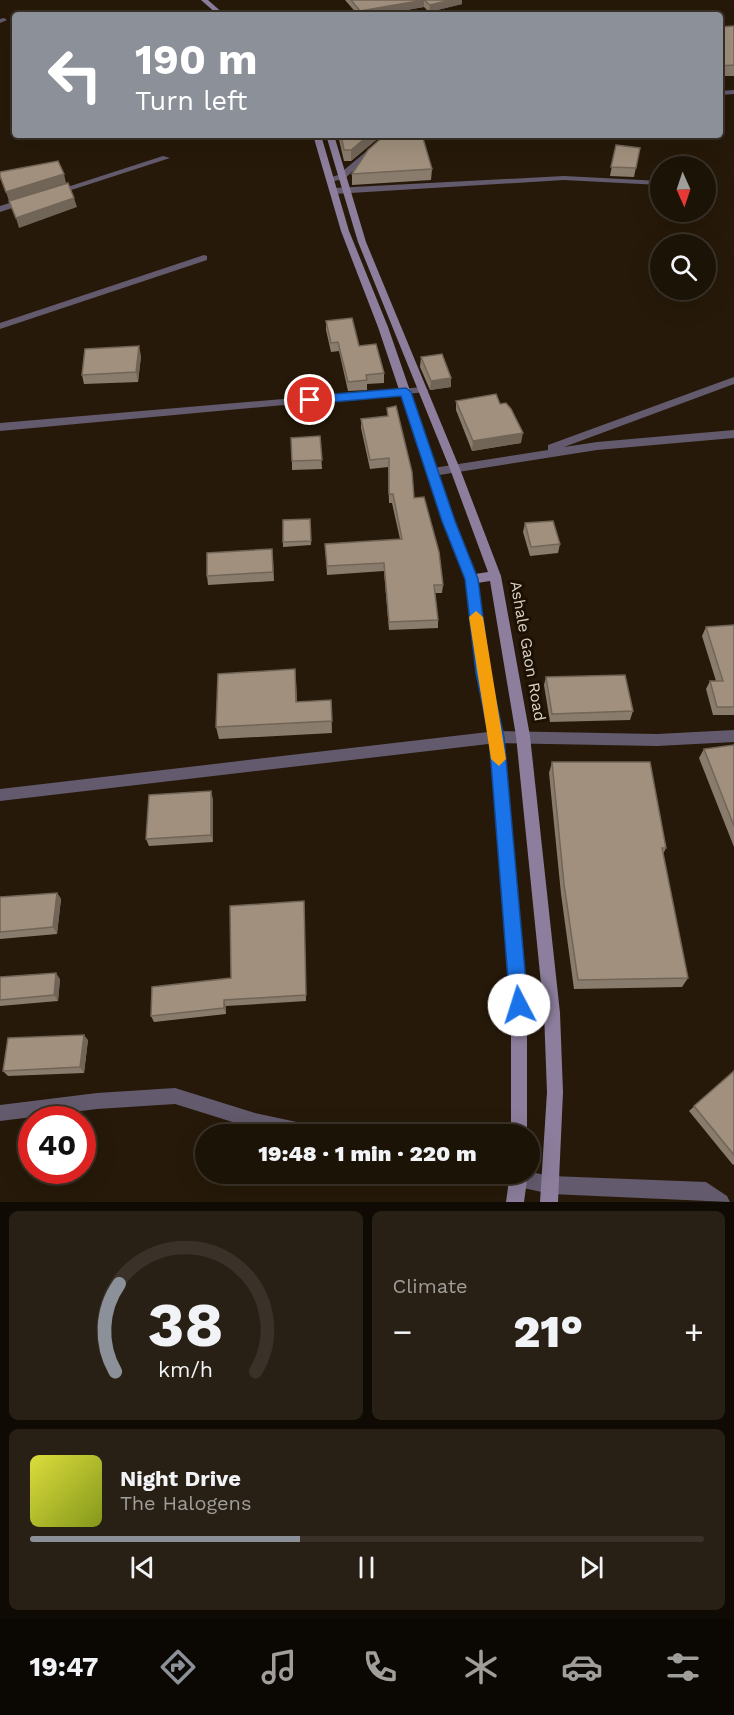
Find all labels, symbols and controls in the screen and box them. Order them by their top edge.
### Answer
text: 190 m [135,35,258,84]
icon: left [36,36,114,114]
text: Turn left [135,85,247,117]
north arrow [650,156,716,222]
map controls [650,156,716,300]
button: search [650,234,716,300]
pin [284,374,335,425]
icon: arrive [293,383,326,416]
street label: Ashale Gaon Road [506,579,550,723]
position arrow [487,973,551,1037]
speed limit sign: 40 [18,1106,96,1184]
text: 19:48 · 1 min · 220 m [258,1141,477,1166]
text: Climate [393,1274,468,1298]
text: 38 [148,1288,224,1361]
text: 21° [513,1305,583,1358]
text: − [393,1312,412,1351]
text: + [684,1312,704,1351]
text: km/h [158,1358,213,1383]
text: Night Drive [120,1466,241,1491]
text: The Halogens [120,1491,252,1515]
icon: previous [126,1551,159,1584]
icon: pause [350,1551,383,1584]
icon: next [575,1551,608,1584]
icon: directions [157,1646,199,1688]
icon: music [258,1646,300,1688]
icon: phone [359,1646,401,1688]
icon: climate [460,1646,502,1688]
icon: car [561,1646,603,1688]
icon: filters [662,1646,704,1688]
text: 19:47 [30,1651,98,1683]

